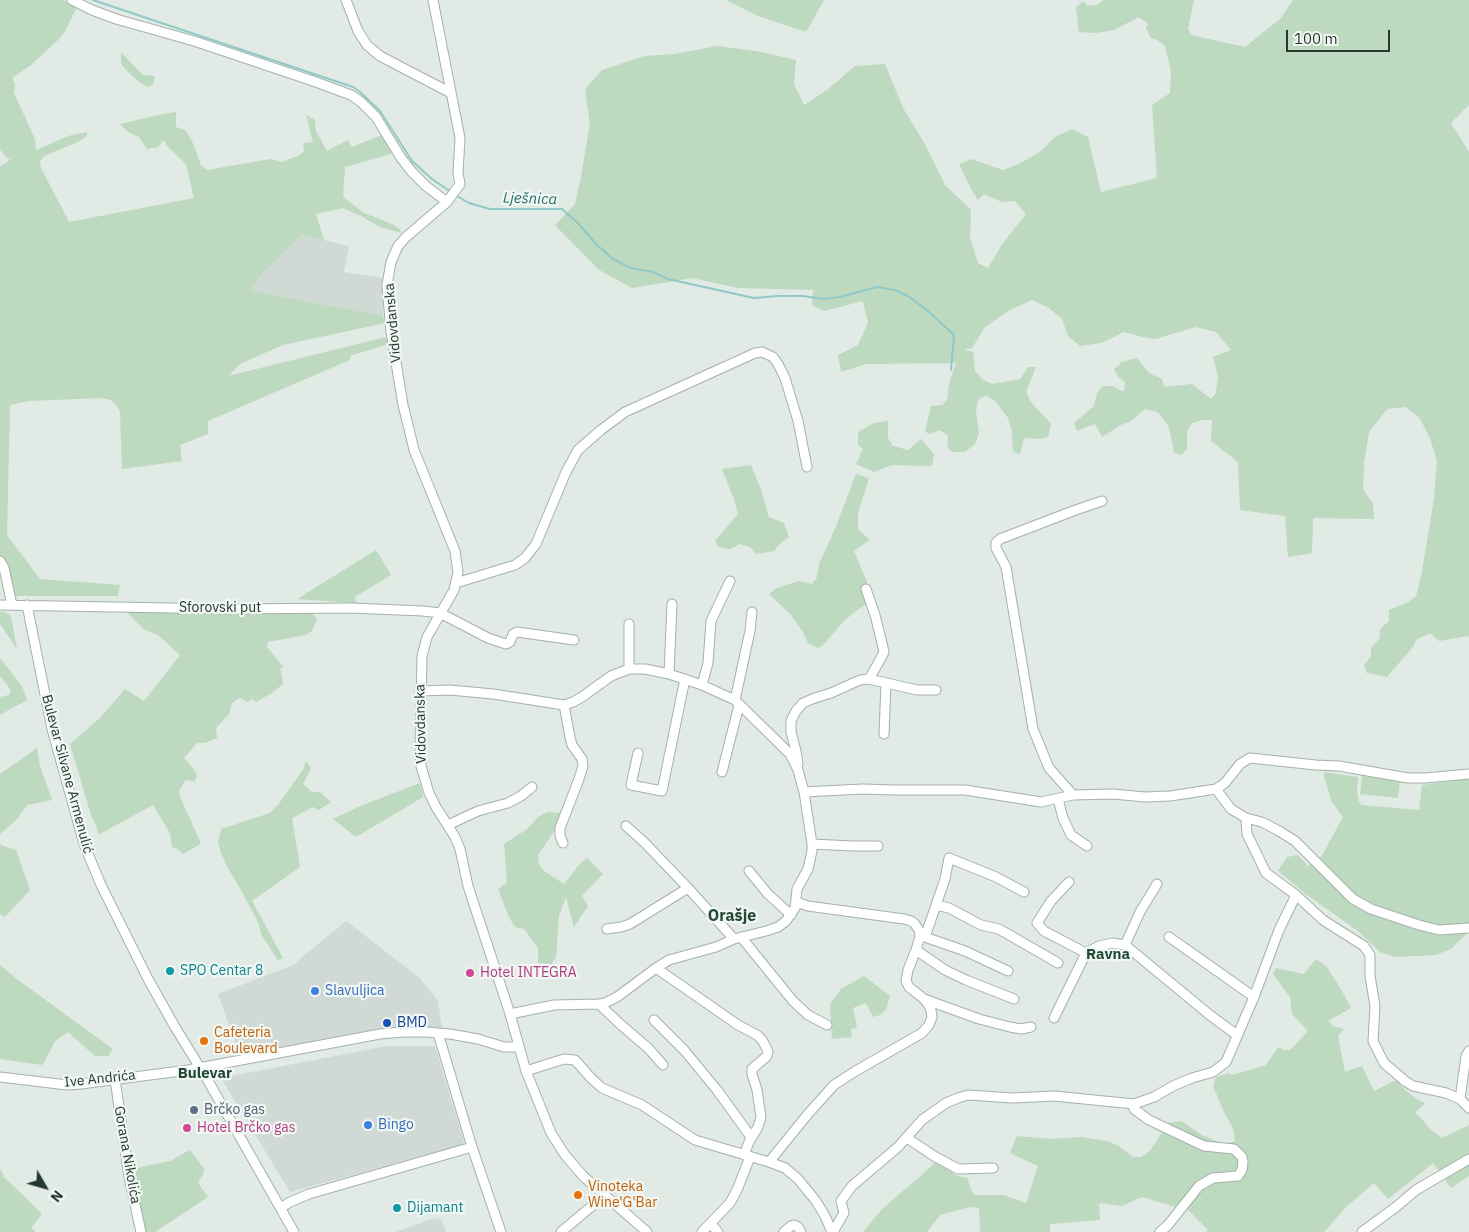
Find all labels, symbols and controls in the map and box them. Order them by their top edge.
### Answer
scale bar [1289,20,1393,52]
text: 100 m [1294,29,1338,48]
water label: Lješnica [503,189,557,209]
street label: Vidovdanska [381,283,405,363]
street label: Sforovski put [179,600,261,616]
street label: Vidovdanska [412,684,430,764]
street label: Bulevar Silvane Armenulić [38,693,96,855]
district label: Orašje [708,906,756,926]
district label: Ravna [1086,946,1130,964]
place label: SPO Centar 8 [180,963,263,979]
marker: SPO Centar 8 [164,965,176,977]
place label: Hotel INTEGRA [480,965,577,981]
marker: Hotel INTEGRA [464,967,476,979]
place label: Slavuljica [325,983,384,999]
marker: Slavuljica [309,985,321,997]
place label: BMD [397,1015,427,1031]
marker: BMD [381,1017,393,1029]
place label: Cafeteria Boulevard [214,1025,278,1058]
marker: Cafeteria Boulevard [198,1035,210,1047]
district label: Bulevar [178,1065,232,1083]
street label: Ive Andrića [64,1067,136,1091]
place label: Brčko gas [204,1102,265,1118]
marker: Brčko gas [188,1104,200,1116]
street label: Gorana Nikolića [110,1105,144,1205]
place label: Bingo [378,1117,414,1133]
marker: Bingo [362,1119,374,1131]
place label: Hotel Brčko gas [197,1120,296,1136]
marker: Hotel Brčko gas [181,1122,193,1134]
north arrow [20,1162,70,1212]
place label: Vinoteka Wine'G'Bar [588,1179,657,1212]
text: N [47,1187,67,1206]
marker: Vinoteka Wine'G'Bar [572,1189,584,1201]
place label: Dijamant [407,1200,463,1216]
marker: Dijamant [391,1202,403,1214]

